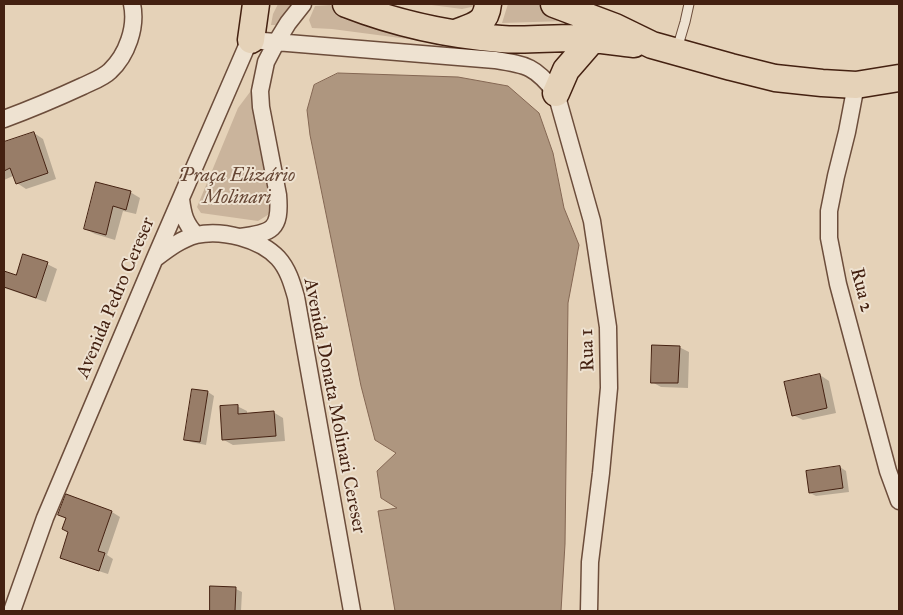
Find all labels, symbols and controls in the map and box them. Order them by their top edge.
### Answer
park label: Praça Elizário Molinari [179,165,295,209]
street label: Avenida Pedro Cereser [72,214,160,382]
street label: Rua 2 [845,266,877,314]
street label: Avenida Donata Molinari Cereser [298,276,370,536]
street label: Rua 1 [576,328,600,372]

